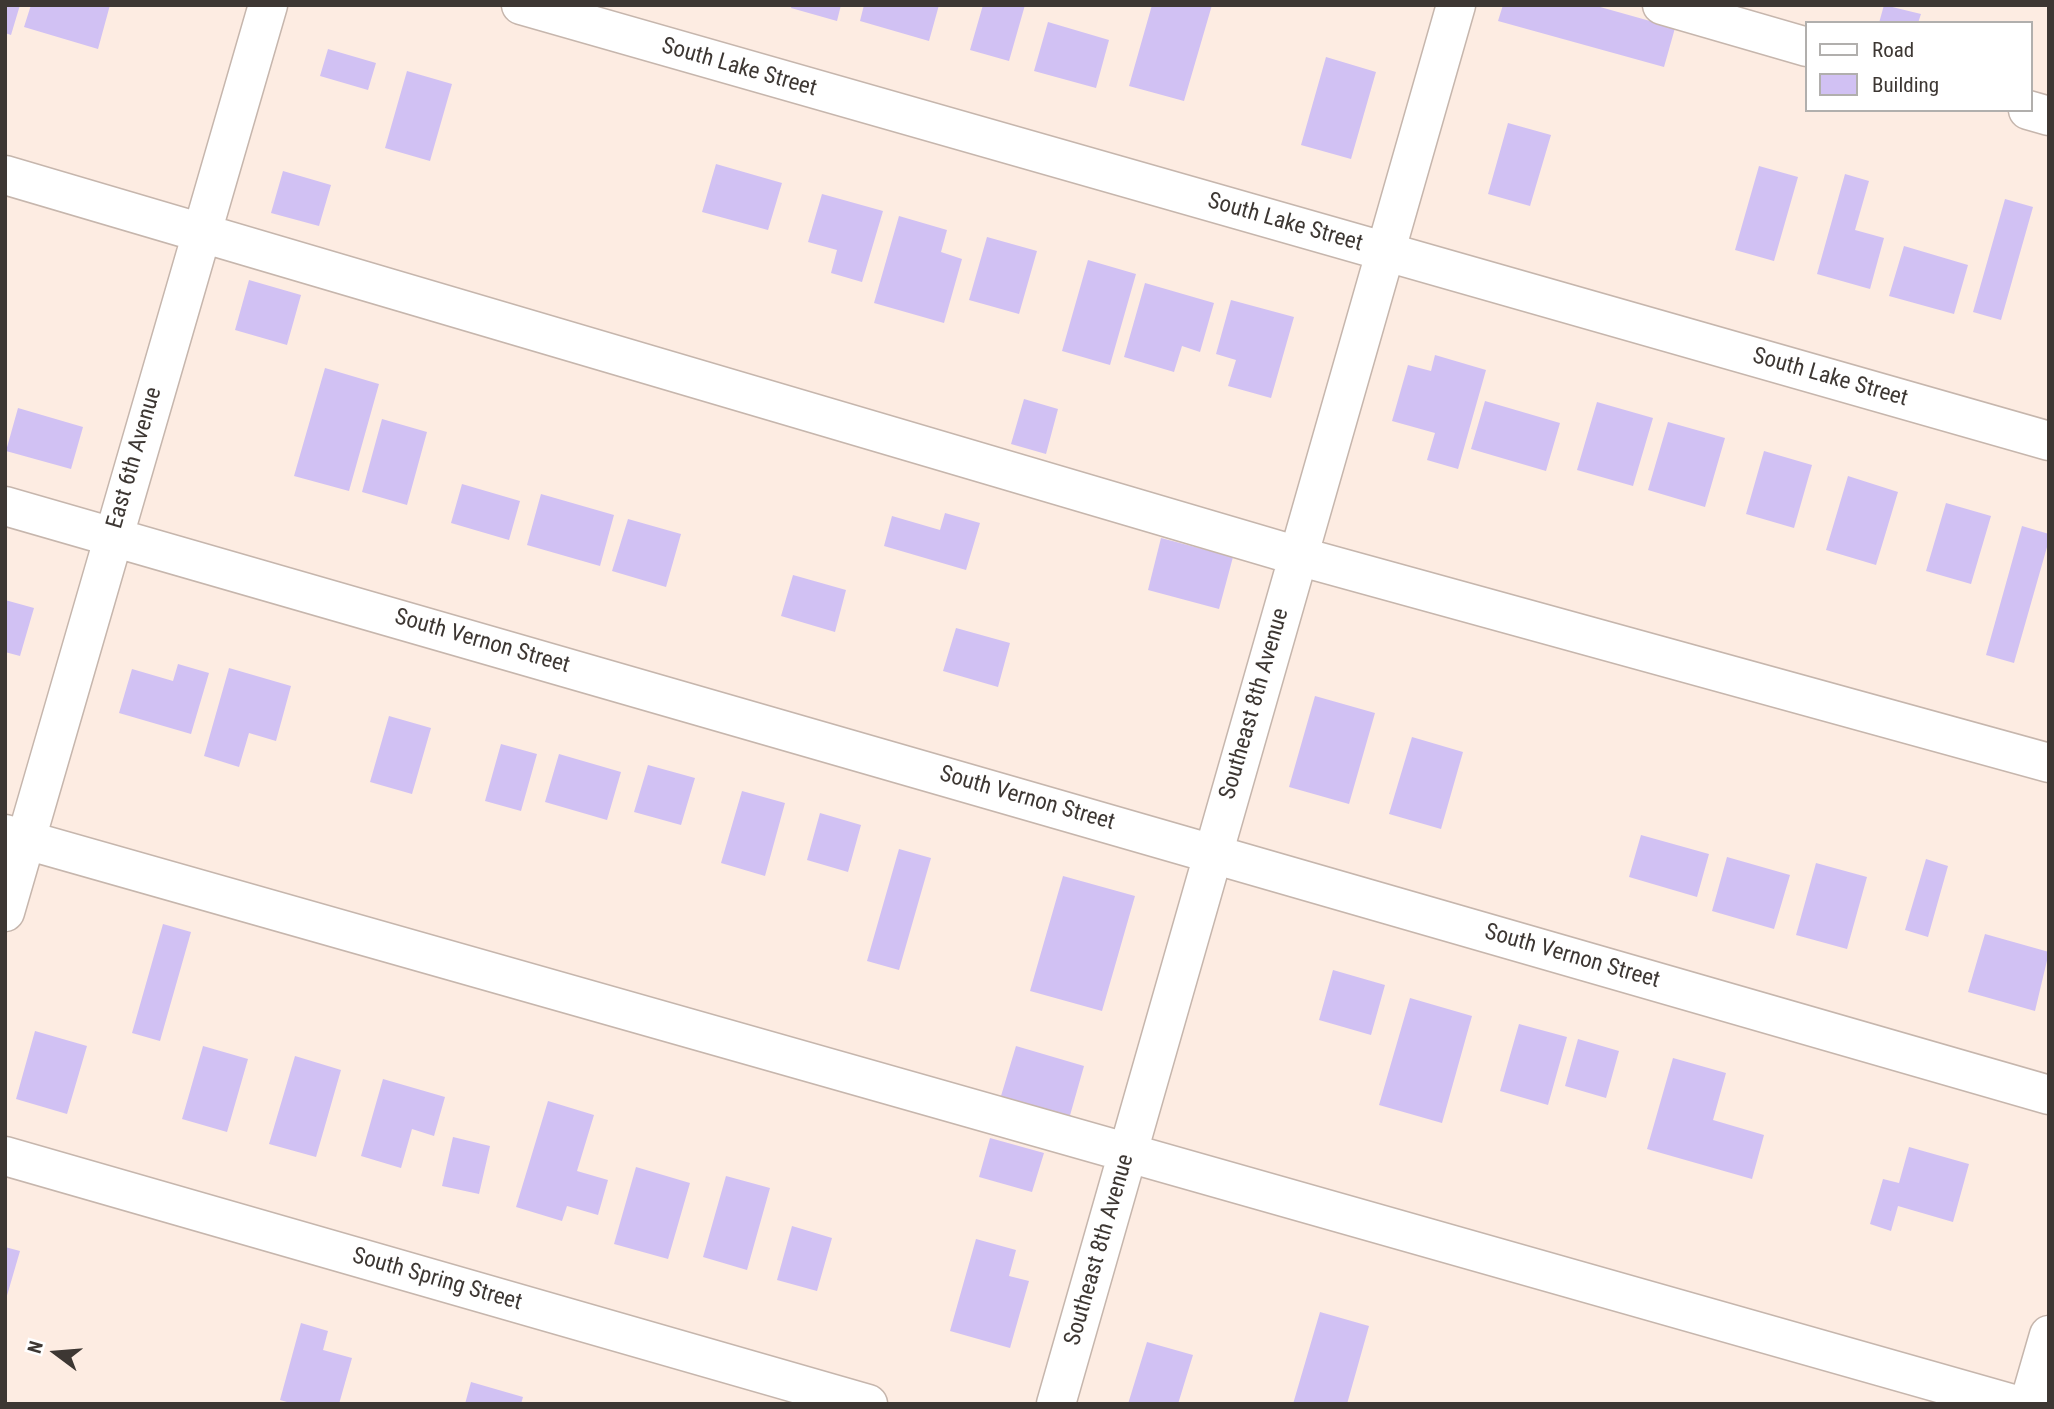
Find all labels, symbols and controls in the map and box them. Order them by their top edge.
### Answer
legend [1806,21,2033,112]
street label: South Lake Street [658,33,820,103]
text: Road [1872,38,1914,62]
text: Building [1872,73,1939,97]
street label: South Lake Street [1204,188,1366,258]
street label: South Lake Street [1749,343,1911,413]
street label: East 6th Avenue [102,384,168,532]
street label: South Vernon Street [391,604,573,680]
street label: Southeast 8th Avenue [1214,605,1296,803]
street label: South Vernon Street [936,761,1118,837]
street label: South Vernon Street [1481,919,1663,995]
street label: Southeast 8th Avenue [1059,1151,1141,1349]
street label: South Spring Street [349,1243,525,1317]
north arrow [21,1318,91,1388]
text: N [23,1338,48,1356]

